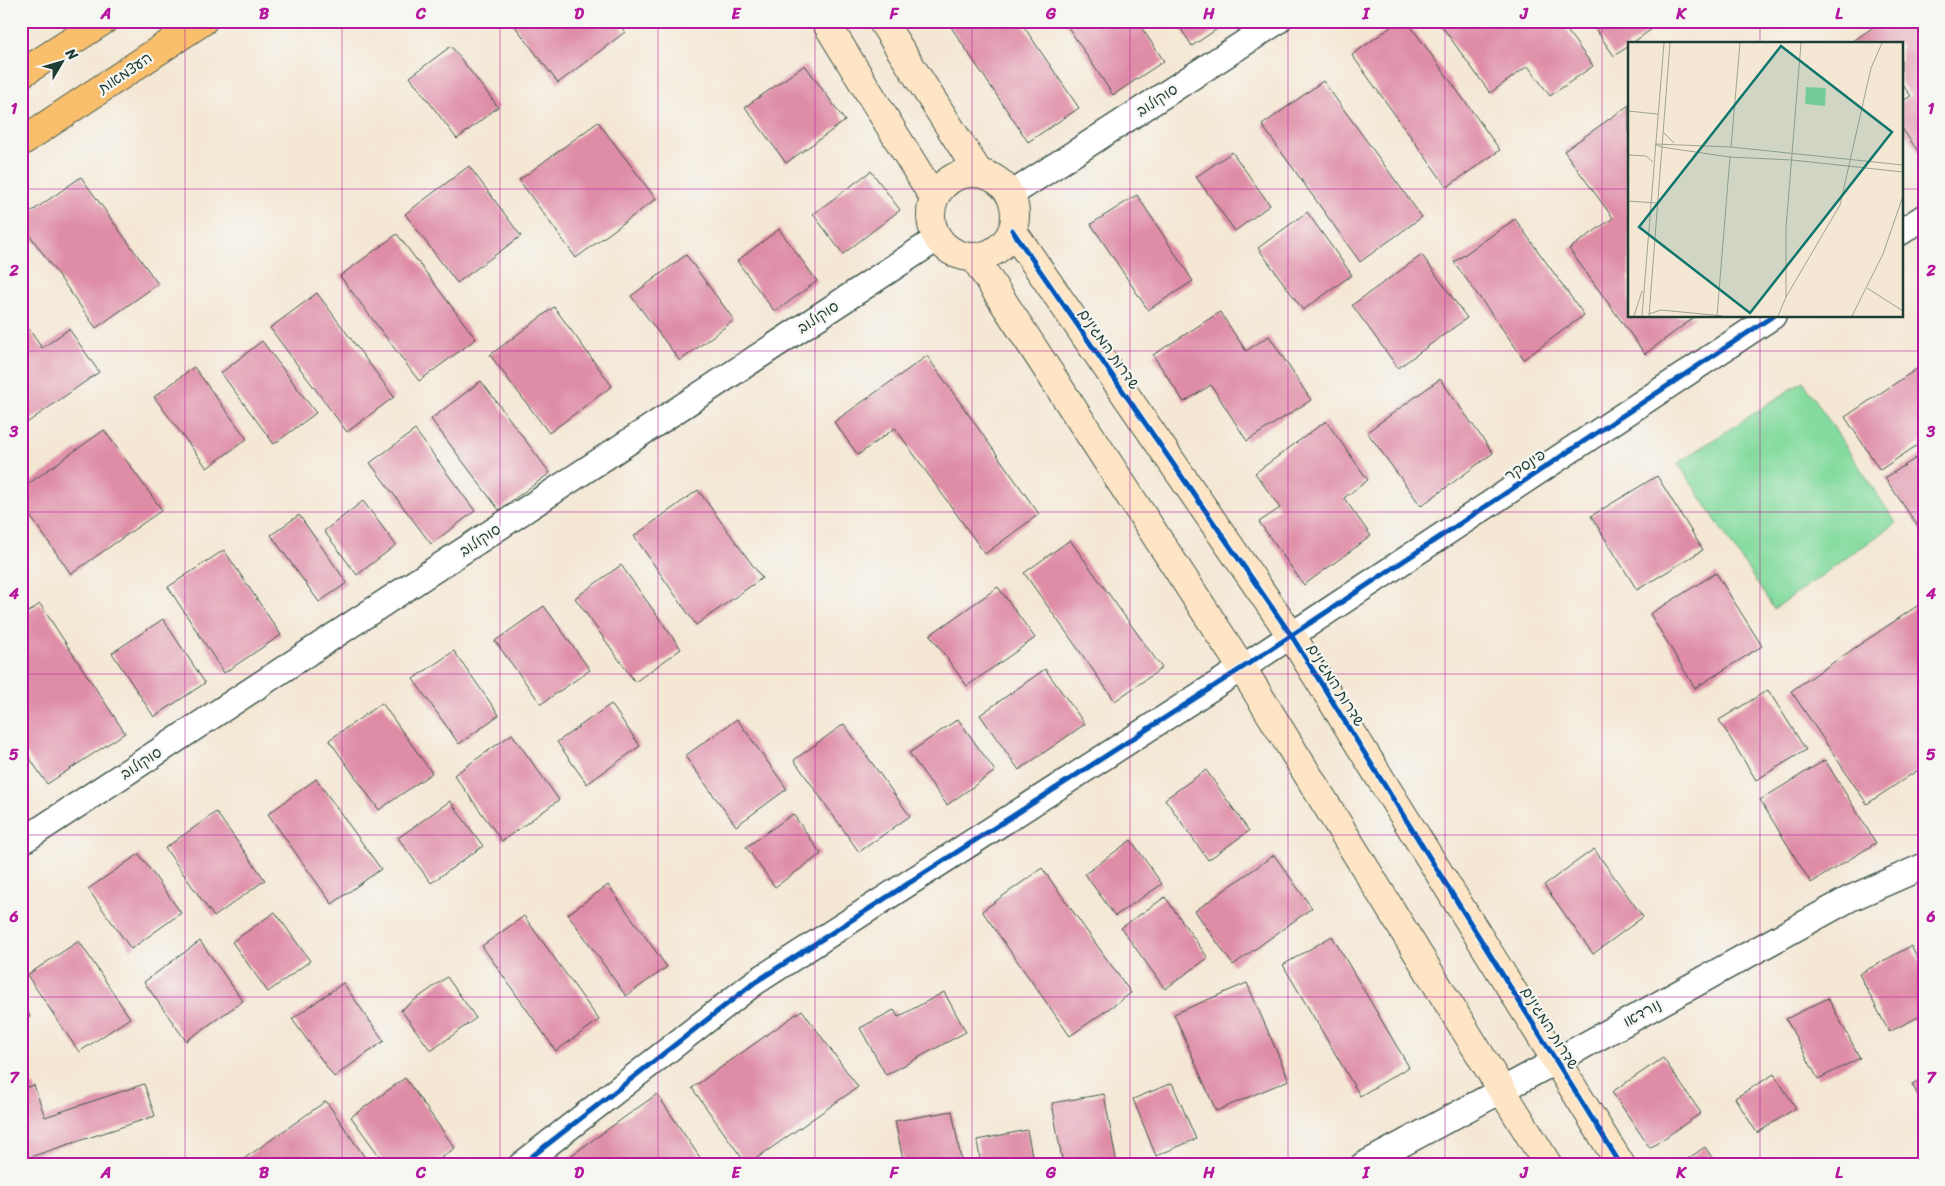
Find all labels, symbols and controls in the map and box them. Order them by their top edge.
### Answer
text: A [100,0,111,28]
text: B [259,0,270,28]
text: C [415,0,427,28]
text: D [574,0,584,28]
text: E [732,0,742,28]
text: F [889,0,900,28]
text: G [1045,0,1057,28]
text: H [1202,0,1215,28]
text: I [1362,0,1371,28]
text: J [1519,0,1529,28]
text: K [1675,0,1687,28]
text: L [1835,0,1843,28]
north arrow [38,38,88,88]
text: N [58,42,85,66]
inset map [1628,42,1902,318]
street label: העצמאות [92,45,158,101]
street label: סוקולוב [1131,77,1183,123]
text: 1 [11,94,18,123]
text: 1 [1928,94,1935,123]
text: 2 [8,256,19,285]
text: 2 [1925,256,1936,285]
street label: סוקולוב [792,294,844,340]
street label: שדרות המגינים [1071,303,1147,395]
text: 3 [9,417,19,446]
text: 3 [1926,417,1936,446]
street label: פינסקר [1499,442,1551,488]
street label: סוקולוב [454,517,506,563]
text: 4 [8,579,19,608]
text: 4 [1925,579,1936,608]
street label: שדרות המגינים [1300,638,1372,732]
text: 5 [9,740,19,769]
street label: סוקולוב [115,740,167,786]
text: 5 [1926,740,1936,769]
text: 6 [8,902,19,931]
text: 6 [1925,902,1936,931]
street label: שדרות המגינים [1514,981,1586,1075]
street label: נורדאו [1618,992,1666,1034]
text: 7 [9,1063,20,1092]
text: 7 [1926,1063,1937,1092]
text: A [100,1158,111,1186]
text: B [259,1158,270,1186]
text: C [415,1158,427,1186]
text: D [574,1158,584,1186]
text: E [732,1158,742,1186]
text: F [889,1158,900,1186]
text: G [1045,1158,1057,1186]
text: H [1202,1158,1215,1186]
text: I [1362,1158,1371,1186]
text: J [1519,1158,1529,1186]
text: K [1675,1158,1687,1186]
text: L [1835,1158,1843,1186]

